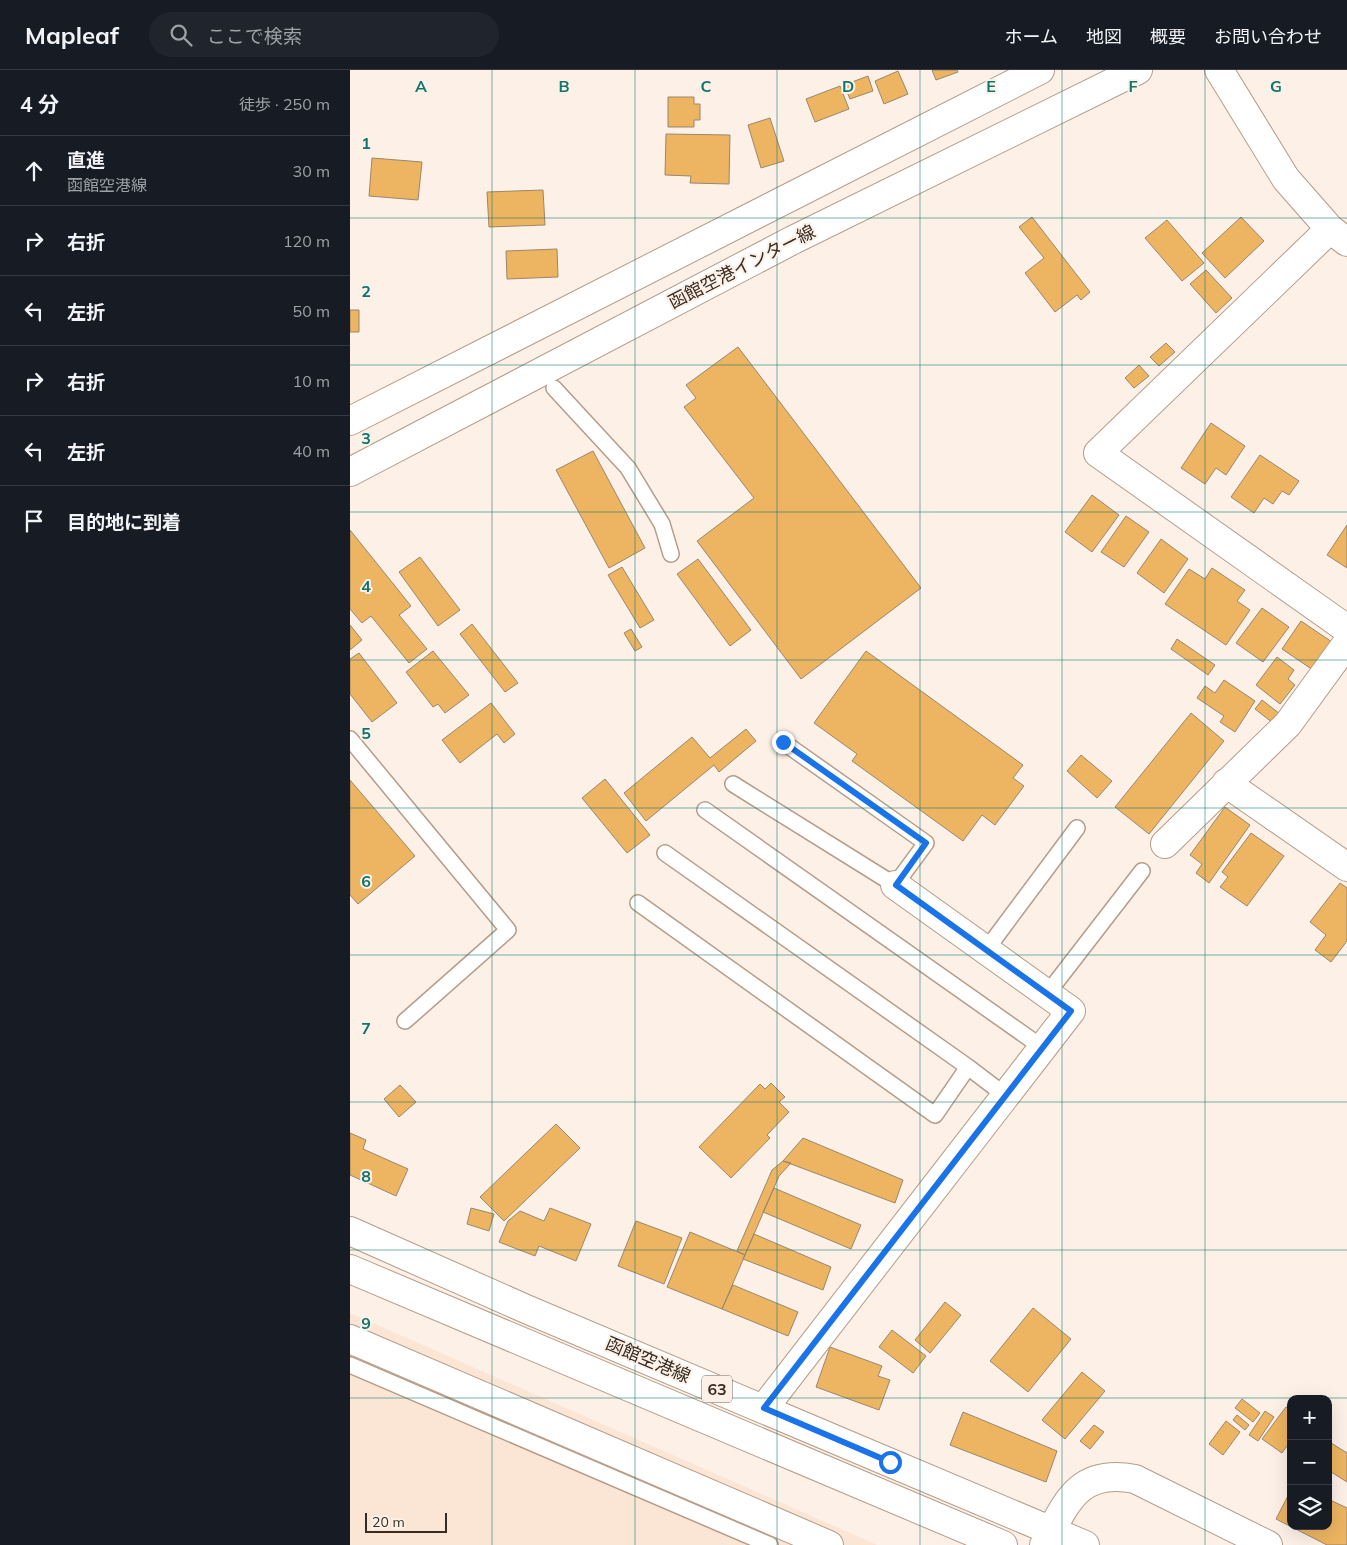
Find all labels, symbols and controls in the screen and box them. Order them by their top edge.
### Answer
search box [149,12,499,57]
text: Mapleaf [25,20,119,50]
icon: search [167,21,195,49]
text: ここで検索 [207,24,302,48]
text: ホーム [1005,25,1058,48]
text: 地図 [1086,25,1122,48]
text: 概要 [1150,25,1186,48]
text: お問い合わせ [1214,25,1322,48]
text: A [415,76,427,96]
text: B [558,76,570,96]
text: C [701,76,712,96]
text: D [842,76,854,96]
text: E [986,76,996,96]
text: F [1128,76,1138,96]
text: G [1270,76,1282,96]
text: 4 分 [20,91,59,117]
text: 徒歩 · 250 m [239,94,330,114]
text: 1 [361,133,371,153]
text: 直進 [67,148,105,172]
icon: ahead [20,157,48,185]
text: 30 m [293,161,330,181]
text: 函館空港線 [67,175,147,195]
street label: 函館空港インター線 [664,220,819,314]
icon: right [20,227,48,255]
text: 右折 [67,230,105,254]
text: 120 m [283,231,330,251]
text: 2 [361,281,371,301]
icon: left [20,297,48,325]
text: 左折 [67,300,105,324]
text: 50 m [293,301,330,321]
icon: right [20,367,48,395]
text: 右折 [67,370,105,394]
text: 10 m [293,371,330,391]
text: 3 [361,428,371,448]
icon: left [20,437,48,465]
text: 左折 [67,440,105,464]
text: 40 m [293,441,330,461]
icon: arrive [20,507,48,535]
text: 目的地に到着 [67,510,181,534]
text: 4 [361,576,371,596]
text: 5 [361,723,371,743]
route end [772,731,795,754]
text: 6 [361,871,371,891]
text: 7 [361,1018,371,1038]
text: 8 [361,1166,371,1186]
text: 9 [361,1313,371,1333]
street label: 函館空港線 [602,1331,694,1388]
road number: 63 [702,1376,732,1402]
map controls [1287,1395,1332,1530]
button: + [1287,1395,1332,1440]
button: − [1287,1440,1332,1485]
route start [879,1451,902,1474]
button: layers [1287,1485,1332,1530]
scale bar [365,1510,448,1533]
text: 20 m [372,1513,405,1531]

